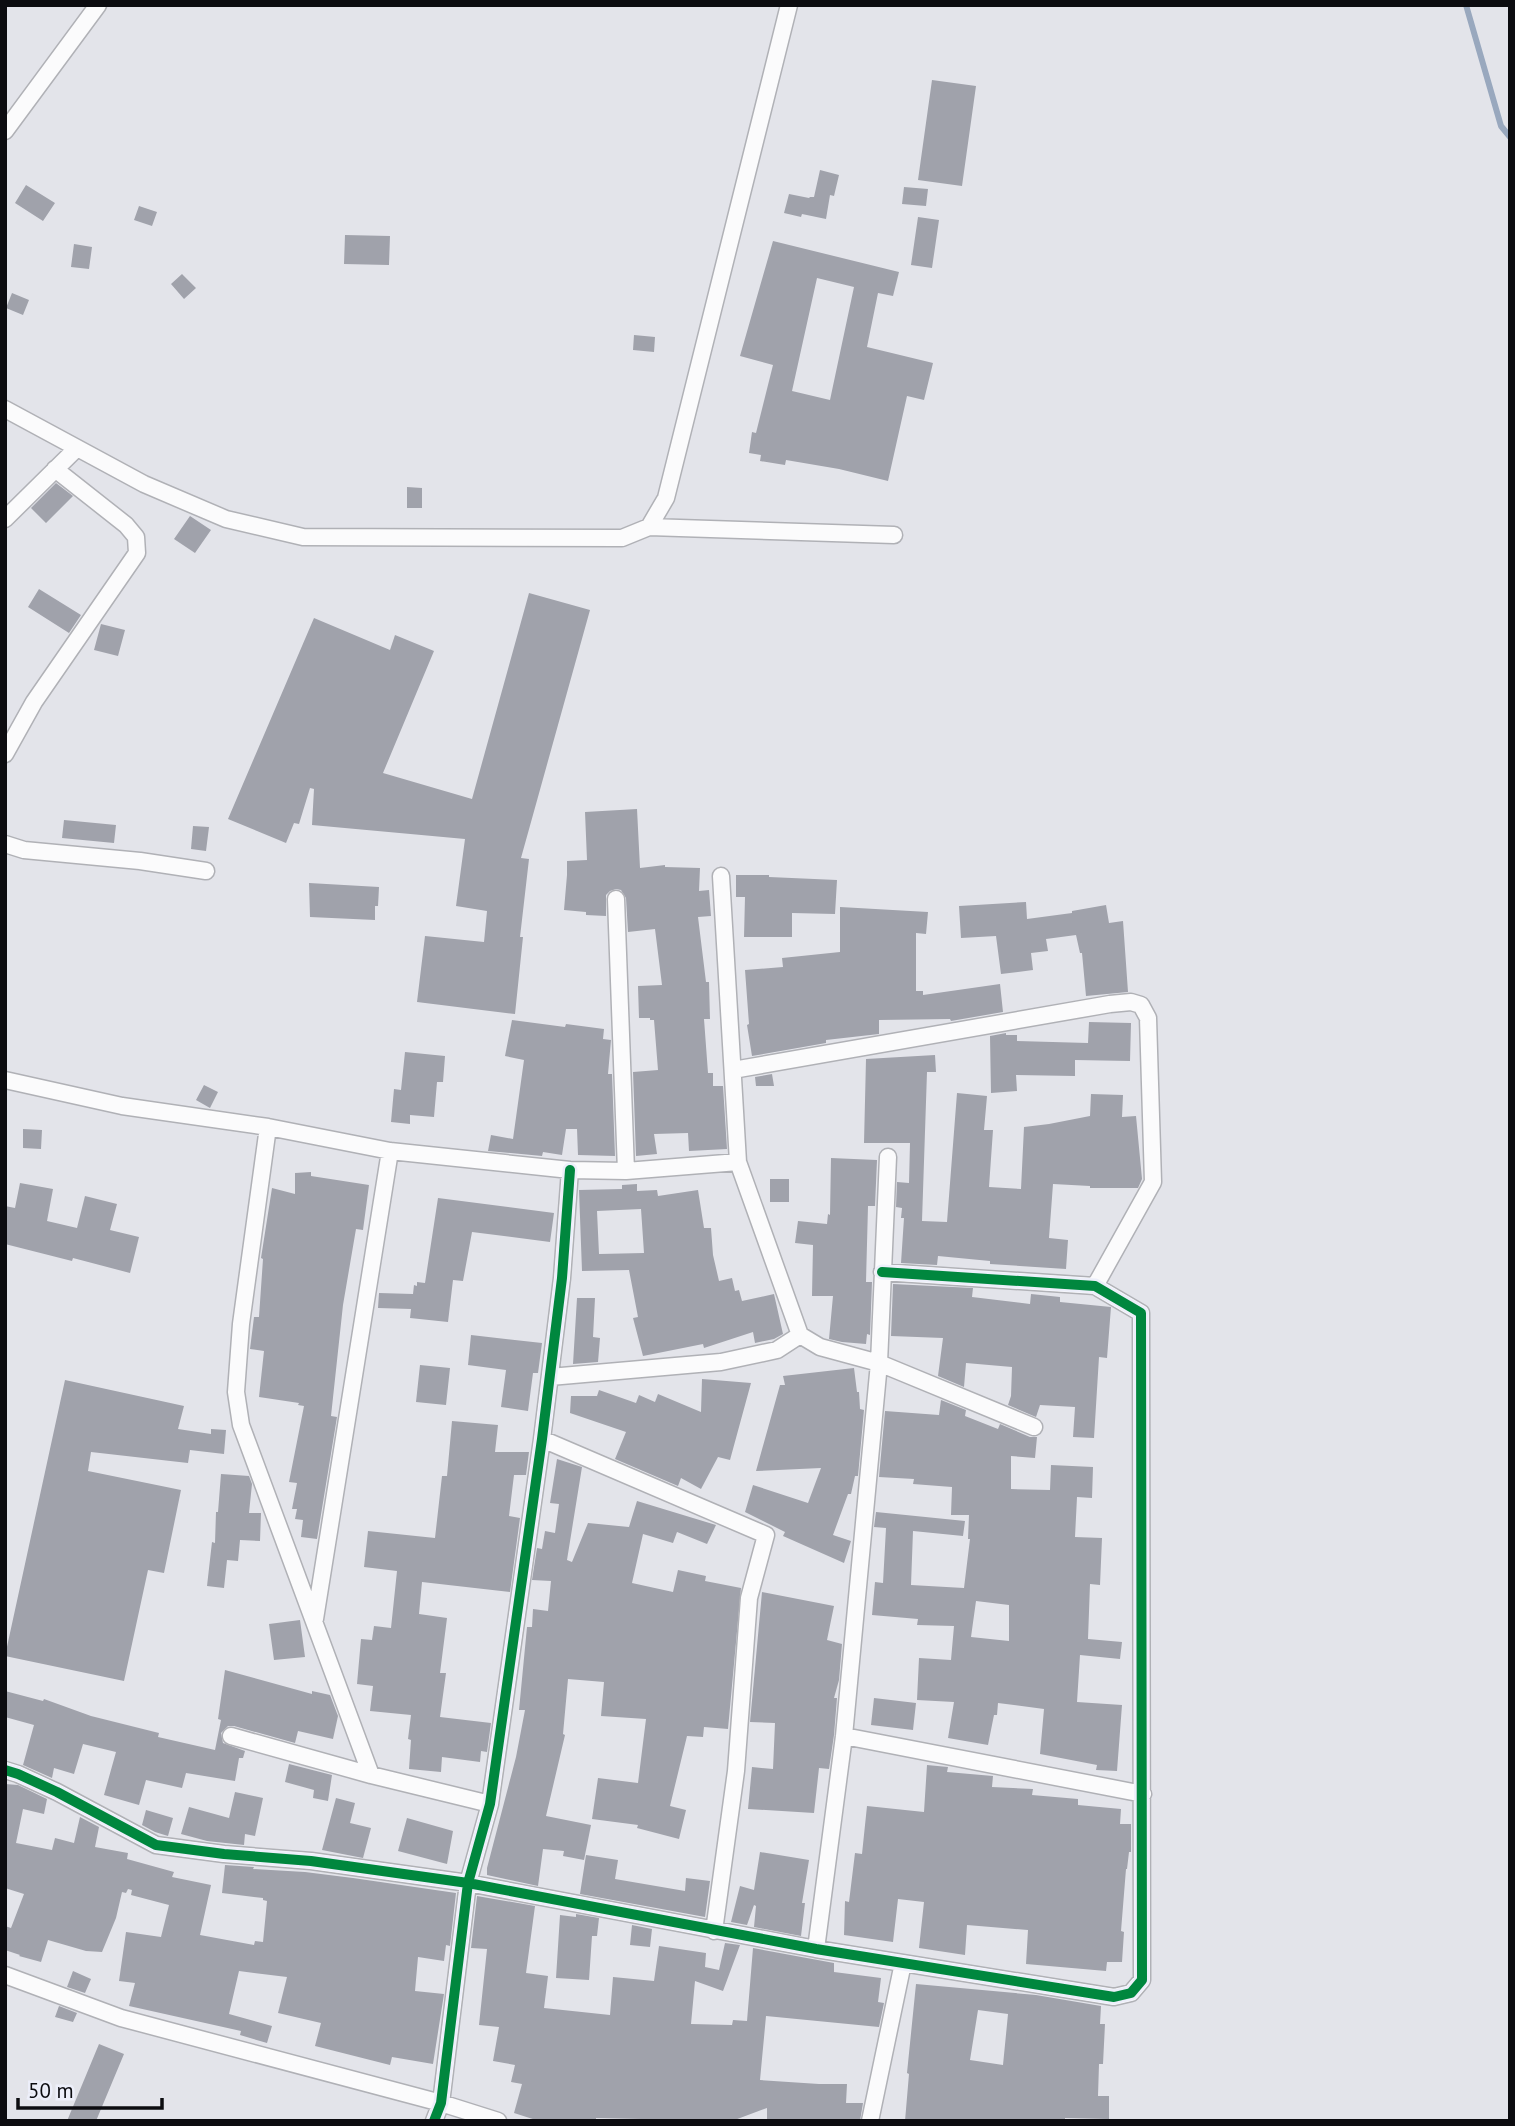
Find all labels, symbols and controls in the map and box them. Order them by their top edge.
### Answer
scale bar [18,2066,161,2110]
text: 50 m [28,2077,74,2104]

